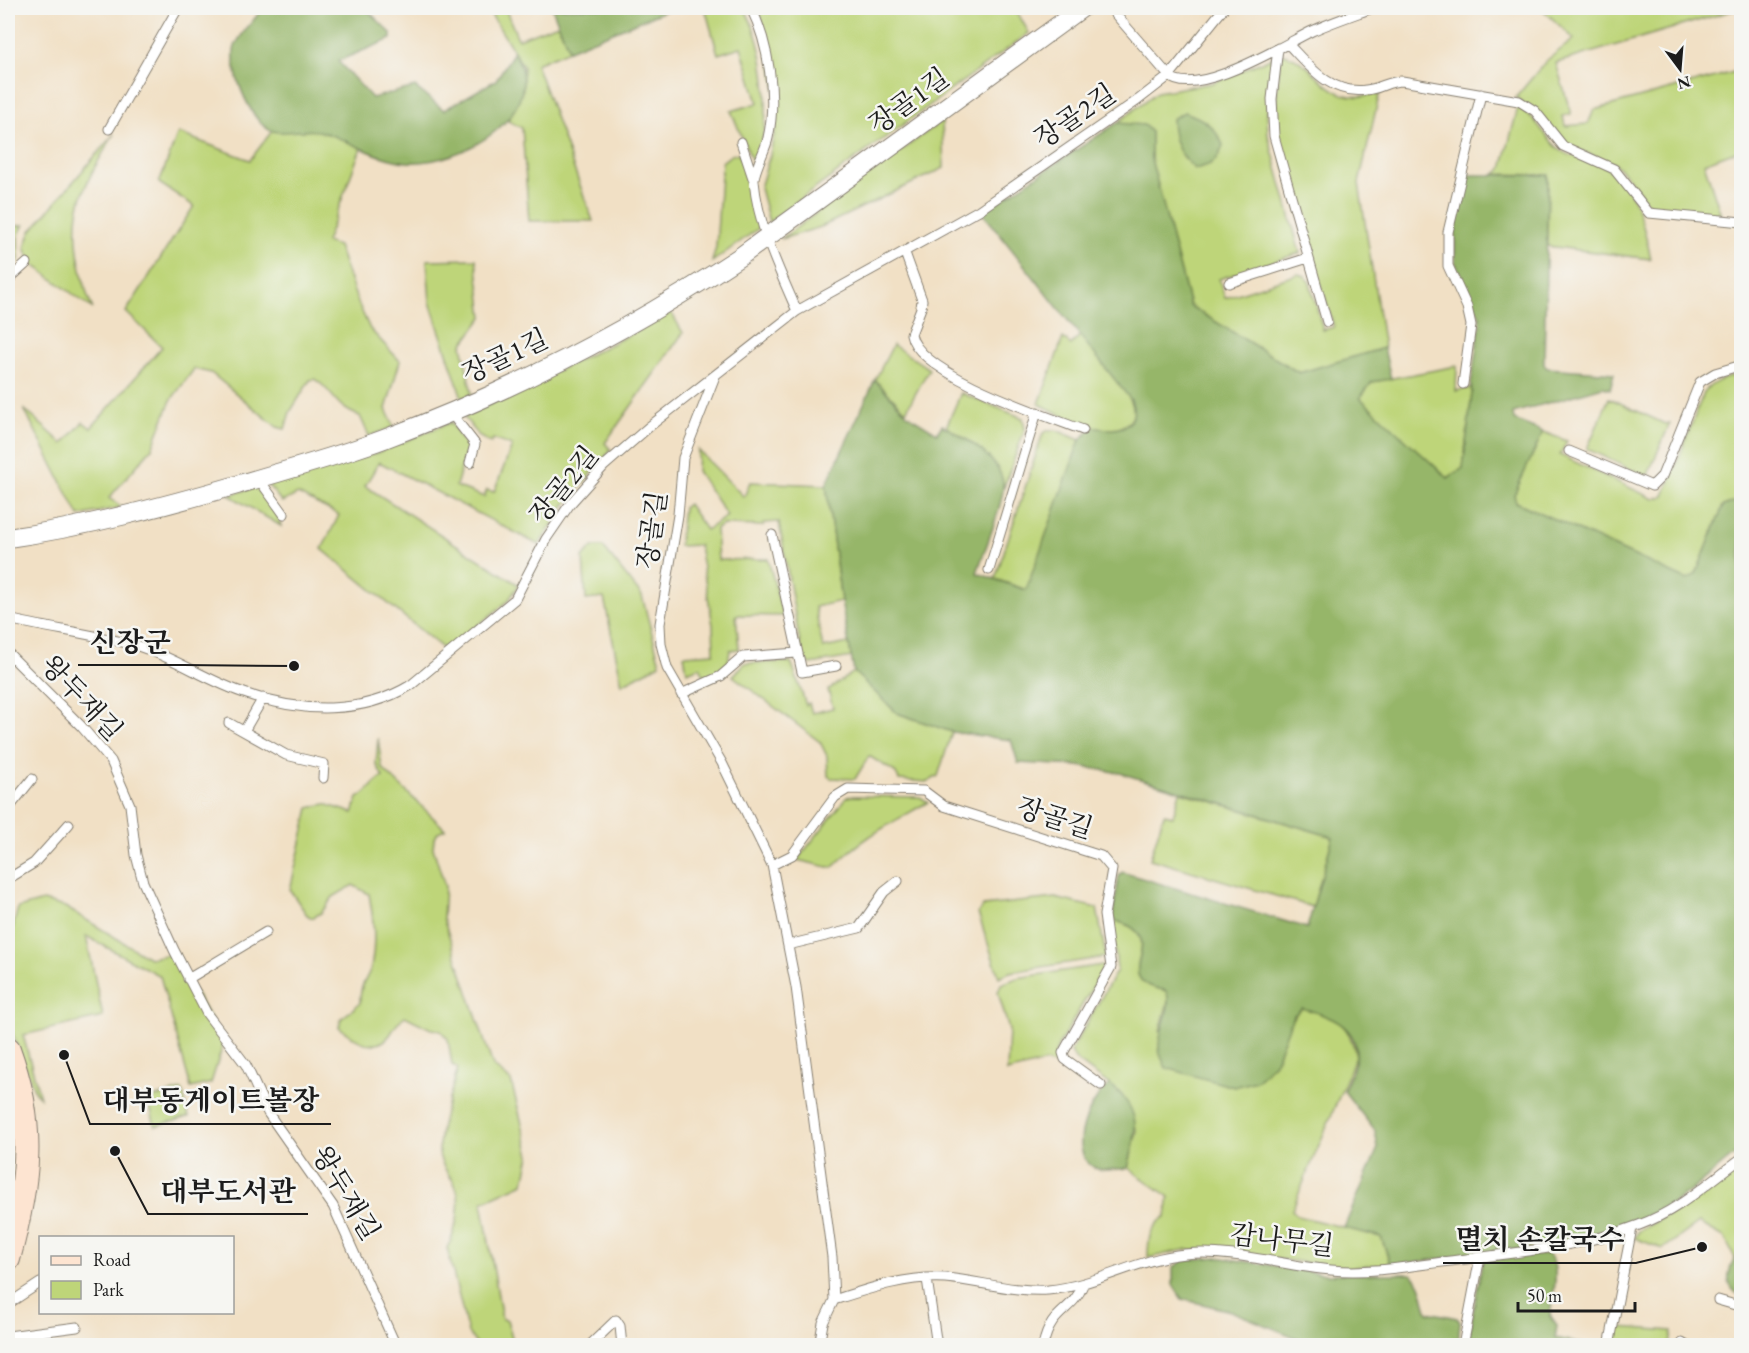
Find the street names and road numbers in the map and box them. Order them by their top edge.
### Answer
street label: 장골1길 [862,60,956,142]
street label: 장골2길 [1027,76,1122,156]
street label: 장골1길 [456,320,554,391]
street label: 장골2길 [521,438,606,531]
street label: 장골길 [629,489,674,571]
street label: 왕두재길 [34,648,131,748]
street label: 장골길 [1013,789,1098,846]
street label: 왕두재길 [305,1139,388,1246]
street label: 감나무길 [1228,1216,1336,1263]

